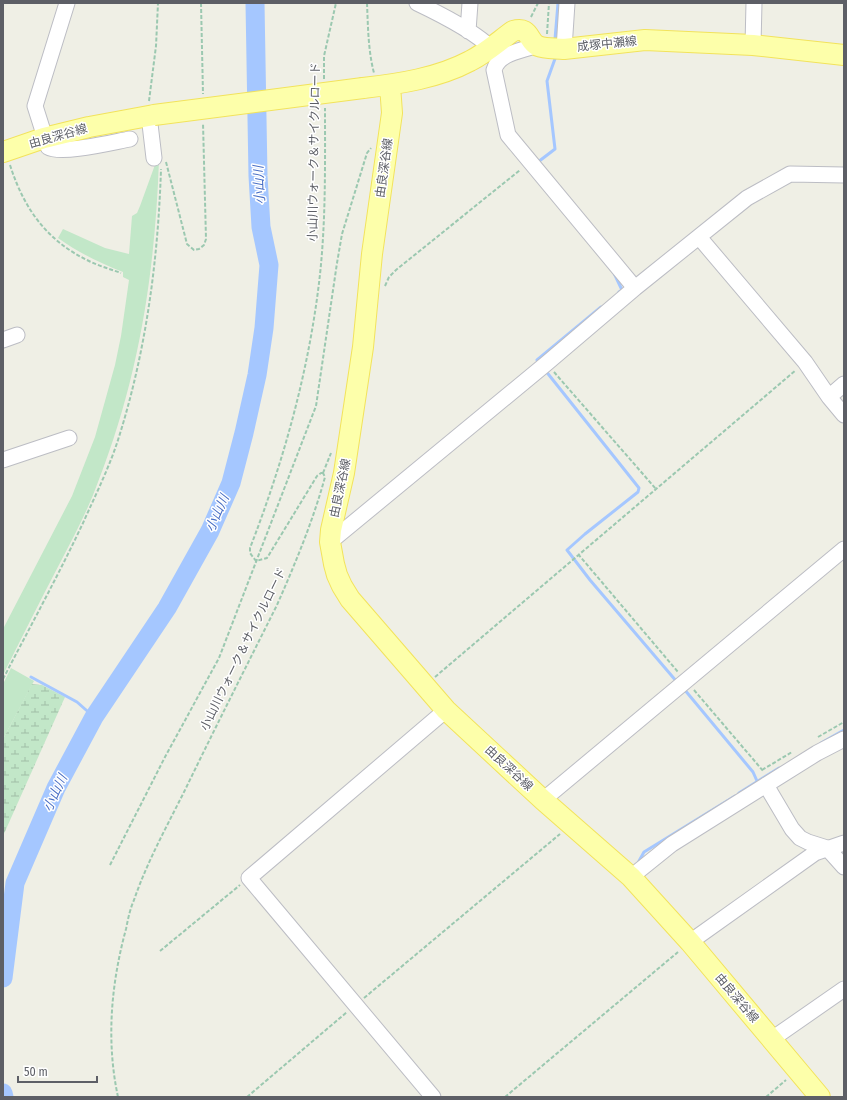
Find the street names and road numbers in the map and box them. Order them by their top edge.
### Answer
street label: 成塚中瀬線 [576,34,638,54]
street label: 小山川ウォーク＆サイクルロード [305,62,323,242]
street label: 由良深谷線 [27,121,89,151]
street label: 由良深谷線 [373,137,395,199]
street label: 由良深谷線 [327,457,353,519]
street label: 小山川ウォーク＆サイクルロード [197,565,289,733]
street label: 由良深谷線 [482,742,536,794]
street label: 由良深谷線 [712,971,762,1025]

